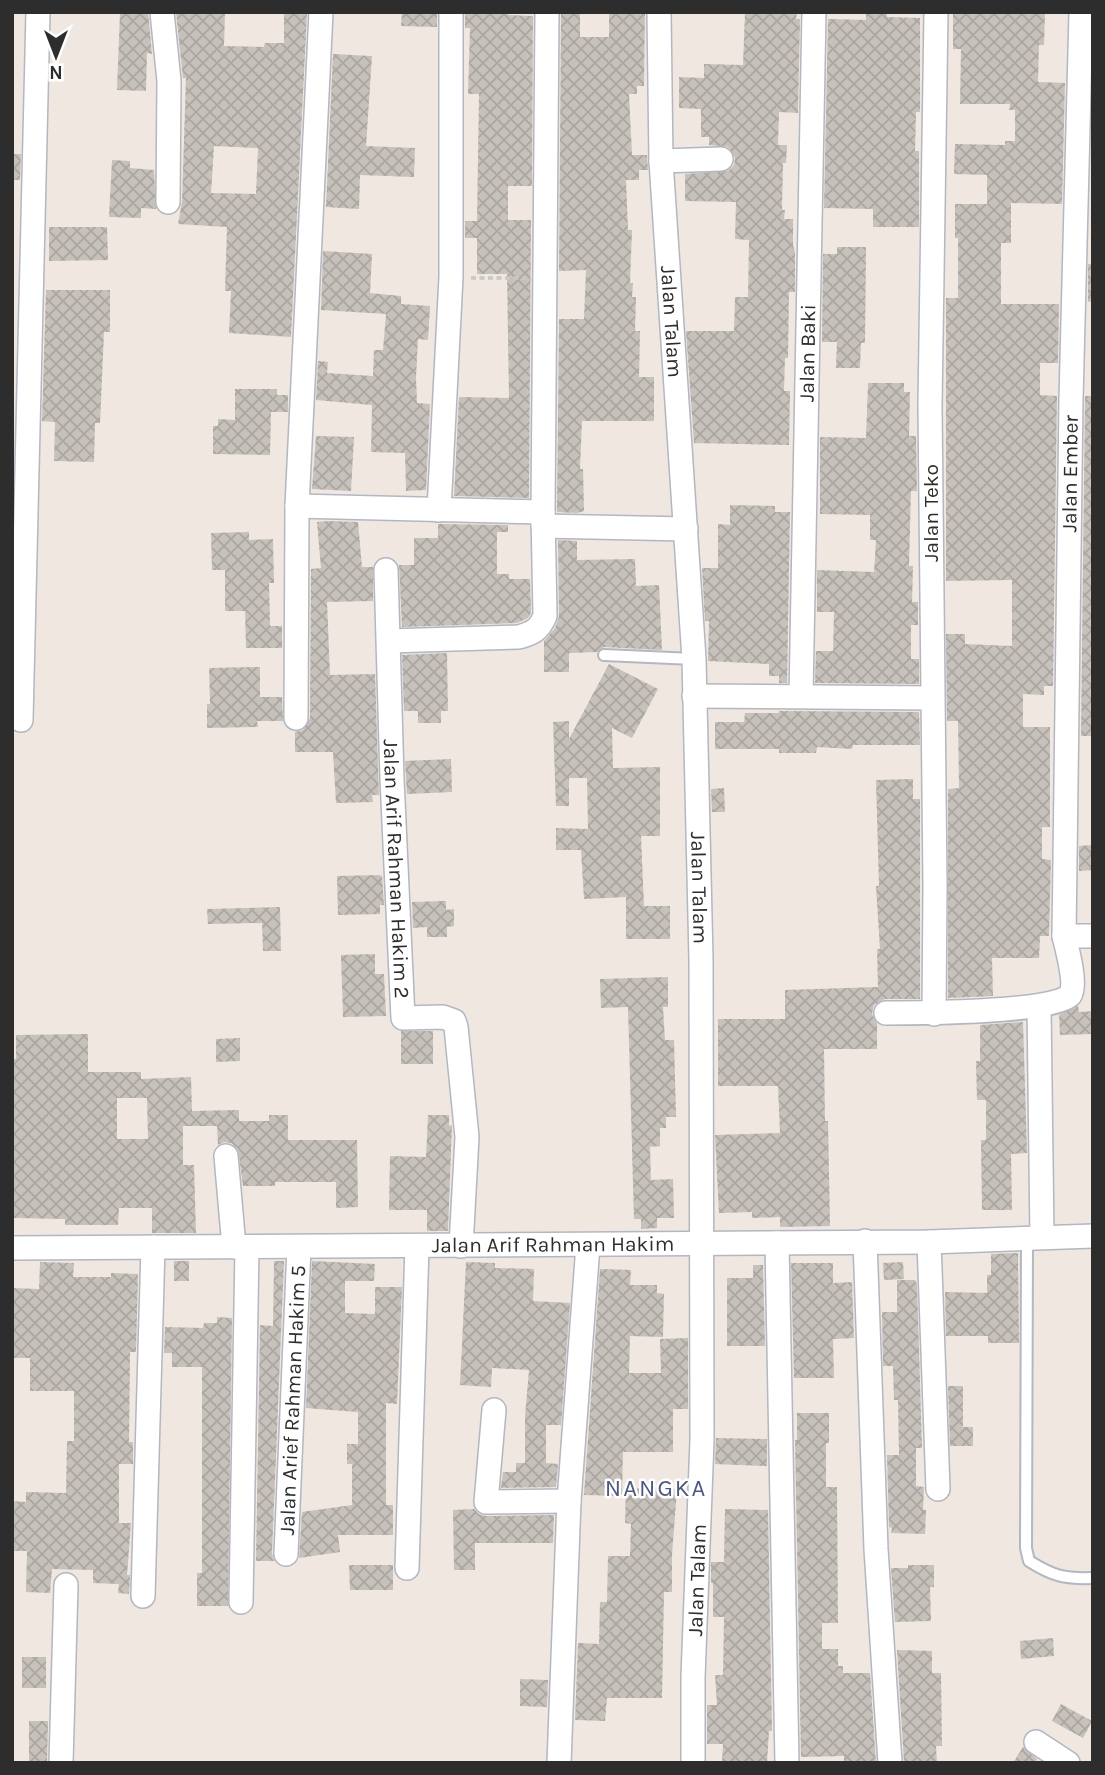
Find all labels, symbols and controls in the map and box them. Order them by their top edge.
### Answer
north arrow [21,21,91,91]
text: N [49,61,63,83]
street label: Jalan Talam [656,265,687,379]
street label: Jalan Baki [795,304,820,402]
street label: Jalan Ember [1057,414,1083,533]
street label: Jalan Teko [919,464,943,562]
street label: Jalan Arif Rahman Hakim 2 [379,739,414,999]
street label: Jalan Talam [686,831,713,944]
street label: Jalan Arif Rahman Hakim [432,1232,674,1257]
street label: Jalan Arief Rahman Hakim 5 [275,1265,310,1536]
district label: NANGKA [605,1474,707,1502]
street label: Jalan Talam [683,1523,711,1637]

